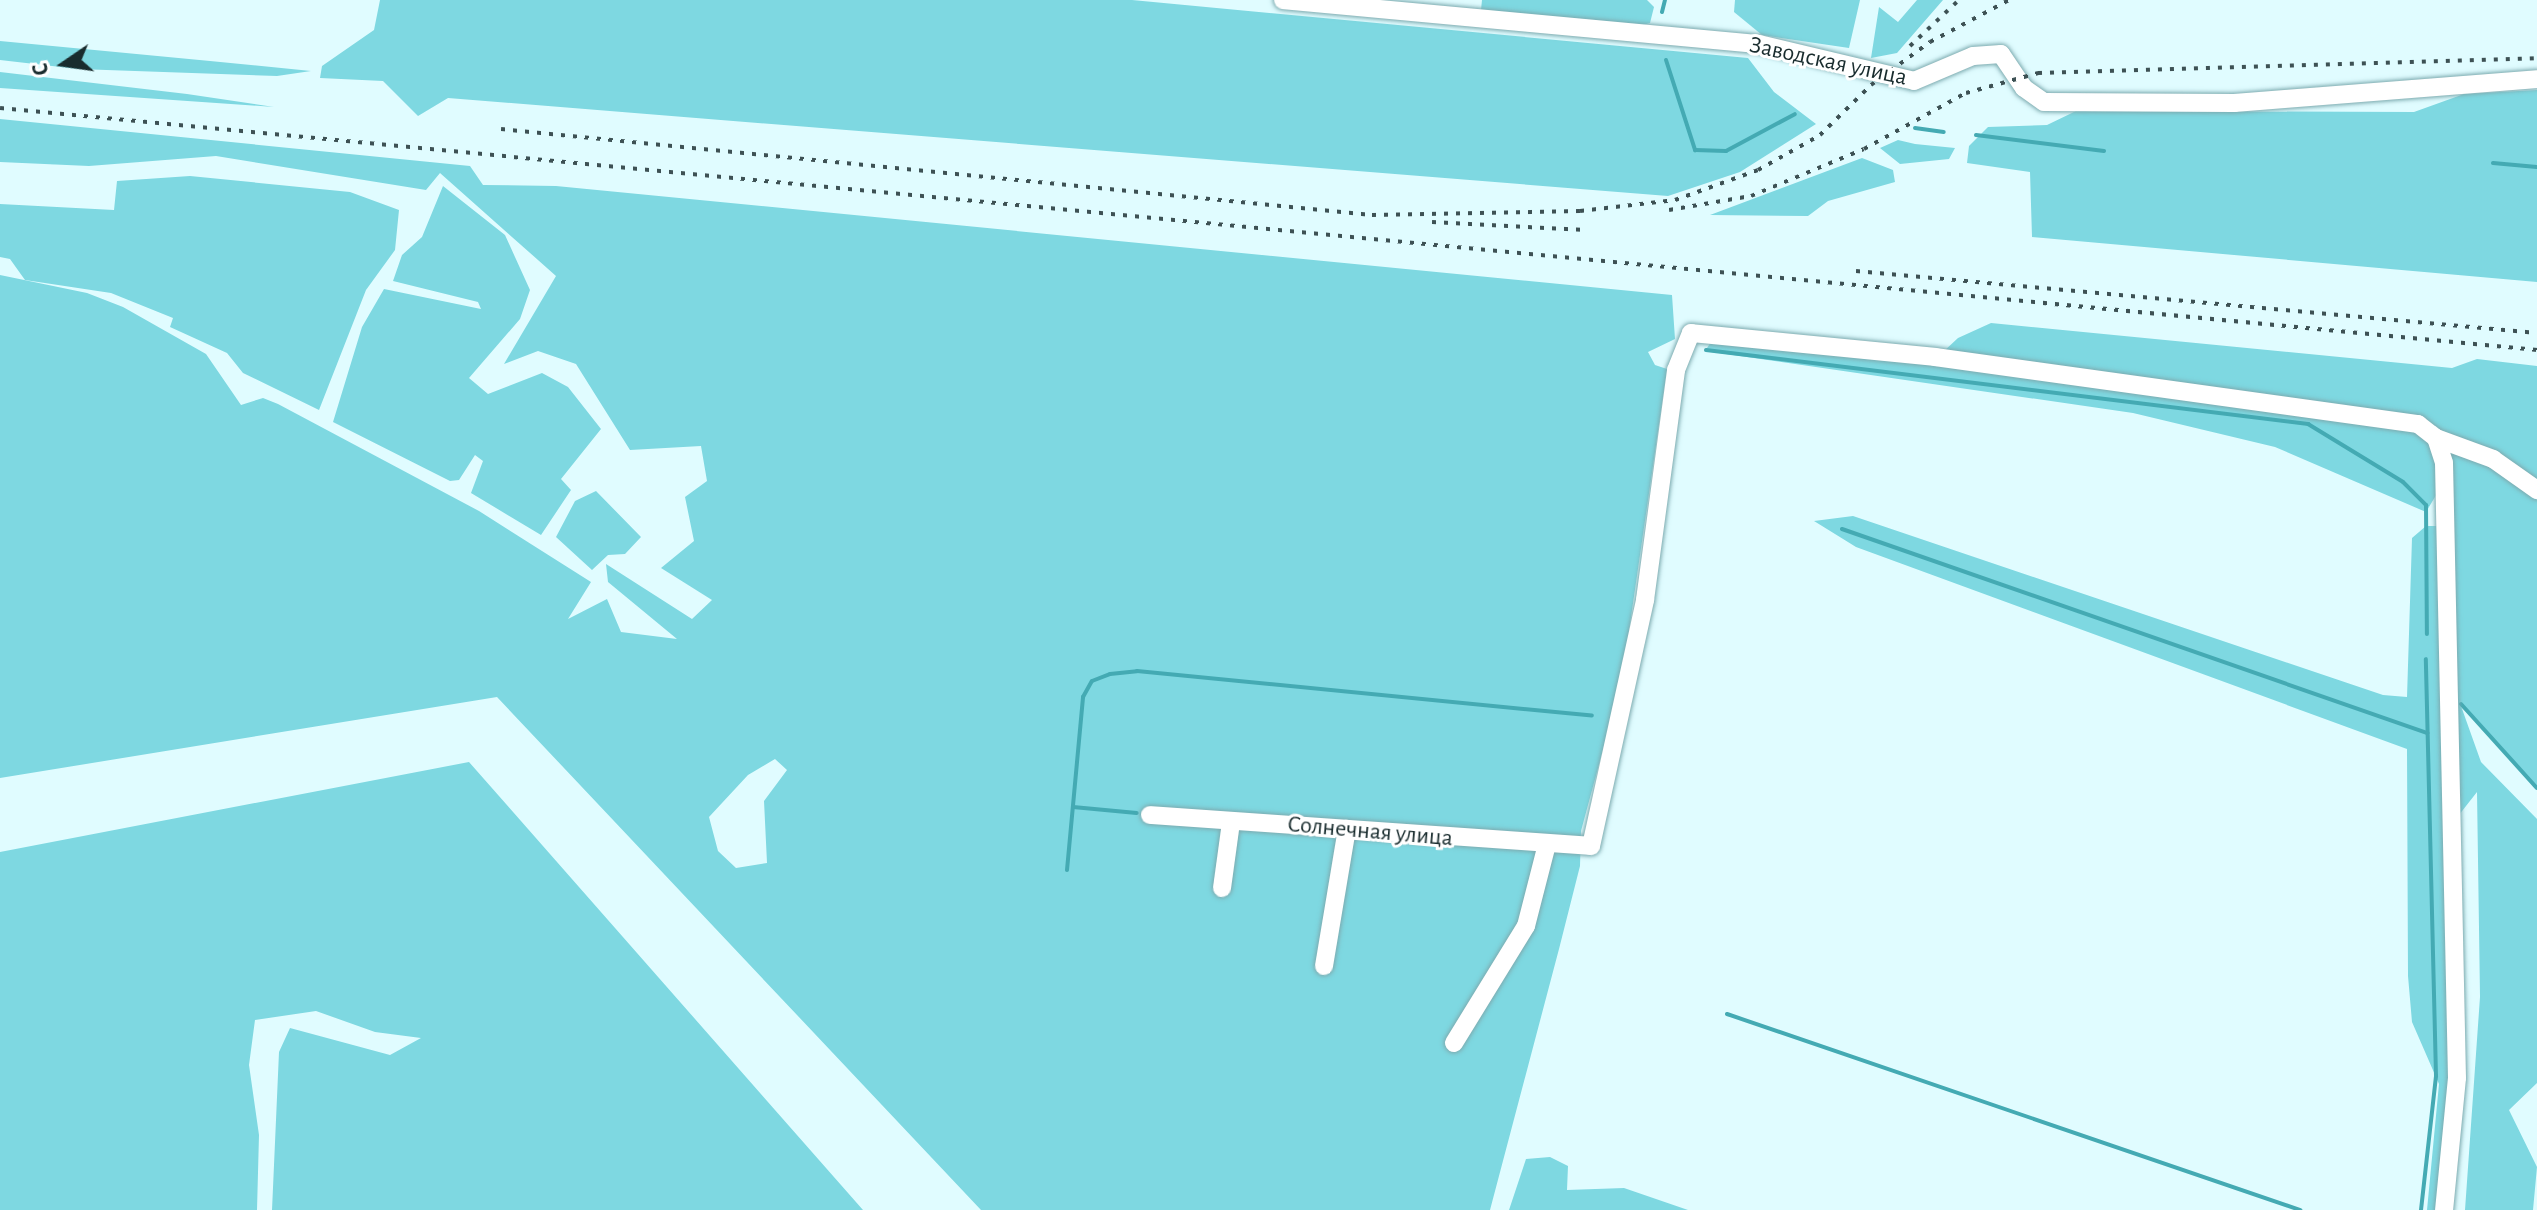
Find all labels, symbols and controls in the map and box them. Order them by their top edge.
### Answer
north arrow [24,24,104,104]
street label: Заводская улица [1746,31,1910,93]
text: С [29,61,53,78]
street label: Солнечная улица [1286,810,1454,854]

